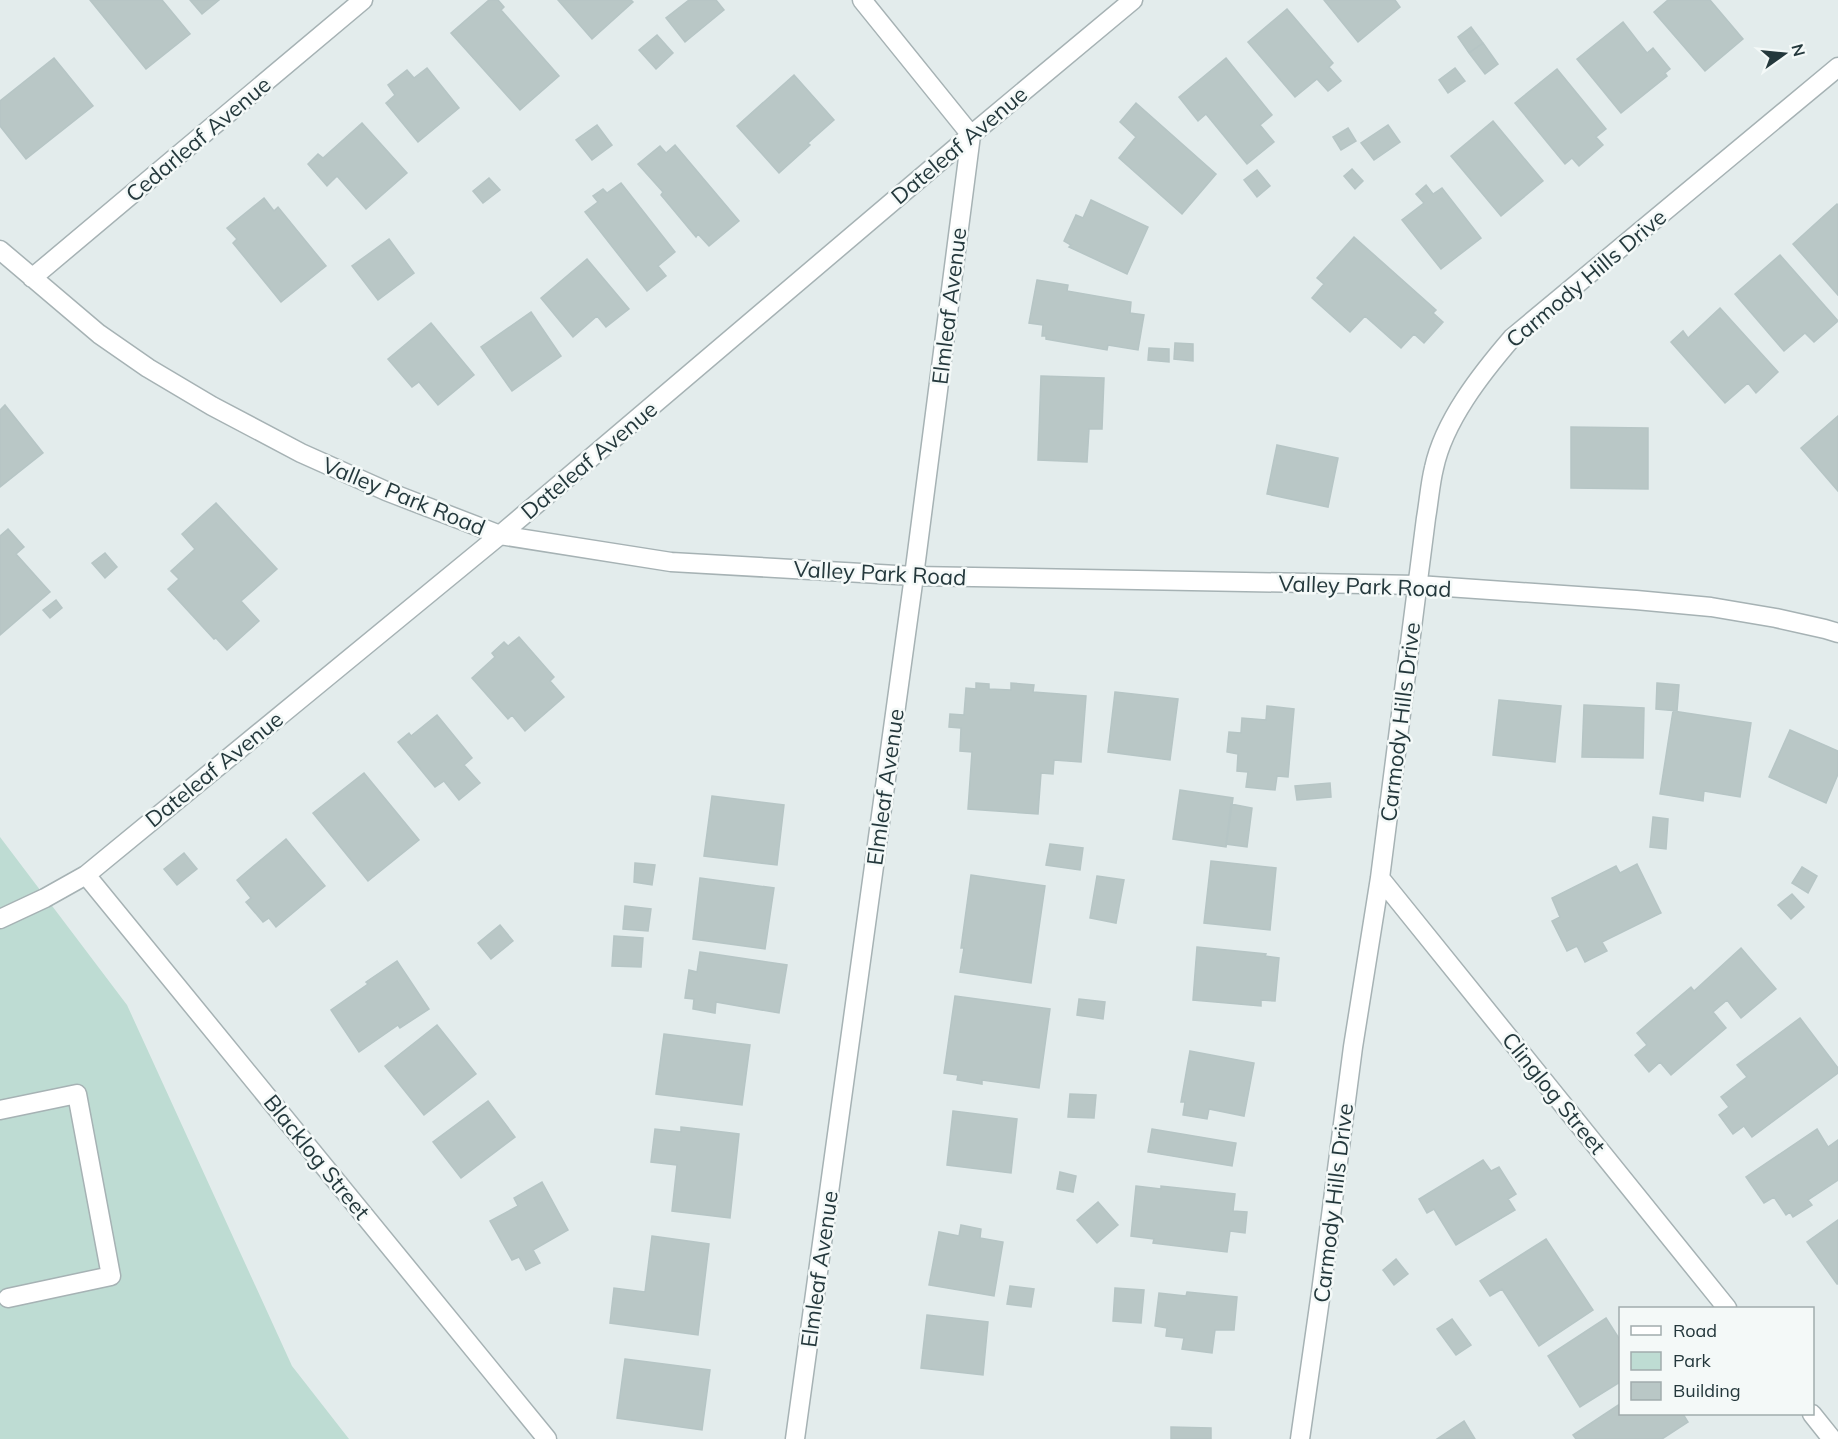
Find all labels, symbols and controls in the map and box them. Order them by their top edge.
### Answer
north arrow [1754,24,1814,84]
text: N [1787,42,1810,59]
street label: Cedarleaf Avenue [120,70,276,208]
street label: Dateleaf Avenue [885,80,1033,210]
street label: Carmody Hills Drive [1500,203,1672,353]
street label: Elmleaf Avenue [925,226,973,386]
street label: Dateleaf Avenue [515,395,663,525]
street label: Valley Park Road [319,451,489,541]
street label: Valley Park Road [793,554,967,592]
street label: Valley Park Road [1278,569,1452,603]
street label: Carmody Hills Drive [1374,621,1426,823]
street label: Dateleaf Avenue [139,705,289,833]
street label: Elmleaf Avenue [860,707,910,867]
street label: Clinglog Street [1496,1026,1612,1160]
street label: Blacklog Street [258,1089,376,1226]
street label: Carmody Hills Drive [1307,1102,1359,1304]
street label: Elmleaf Avenue [794,1189,844,1349]
legend [1619,1307,1814,1415]
text: Road [1673,1319,1717,1342]
text: Park [1673,1349,1712,1372]
text: Building [1673,1379,1741,1402]

